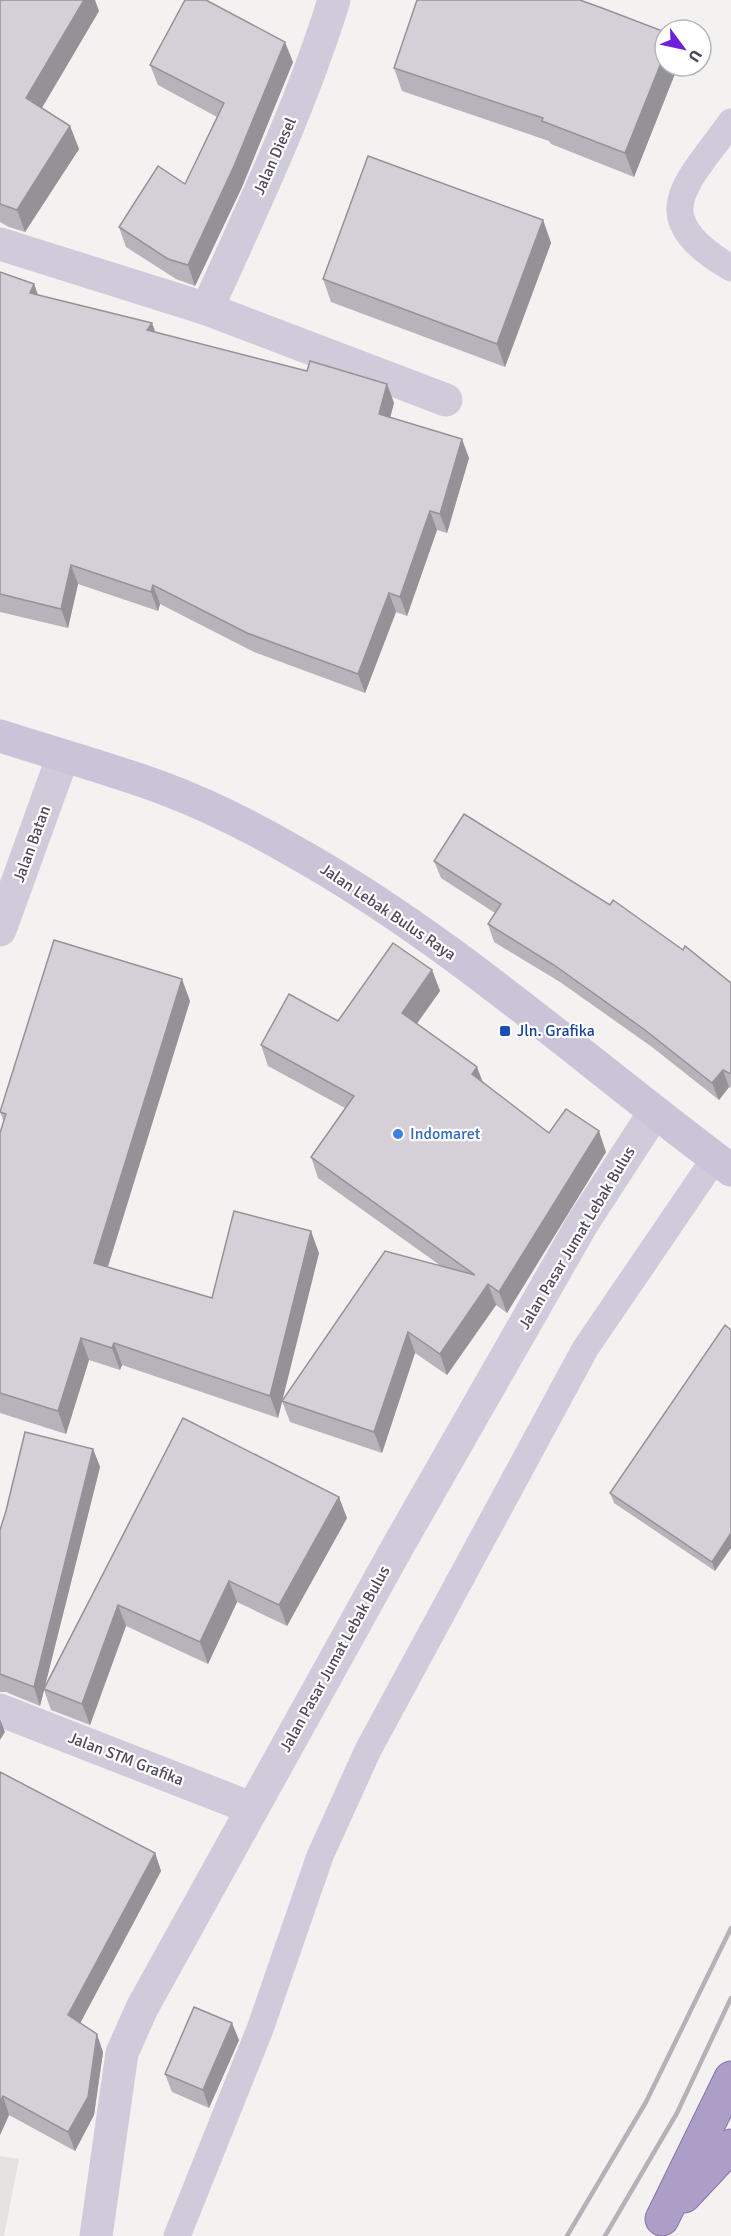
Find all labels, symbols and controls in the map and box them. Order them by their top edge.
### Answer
north arrow [653,18,713,78]
text: U [683,46,706,66]
street label: Jalan Diesel [249,114,301,198]
street label: Jalan Batan [9,803,55,885]
street label: Jalan Lebak Bulus Raya [316,859,460,965]
place label: Jln. Grafika [517,1021,595,1041]
marker: Jln. Grafika [498,1024,512,1038]
place label: Indomaret [410,1124,481,1144]
marker: Indomaret [391,1127,405,1141]
street label: Jalan Pasar Jumat Lebak Bulus [514,1143,640,1333]
street label: Jalan Pasar Jumat Lebak Bulus [275,1562,395,1756]
street label: Jalan STM Grafika [65,1728,187,1790]

